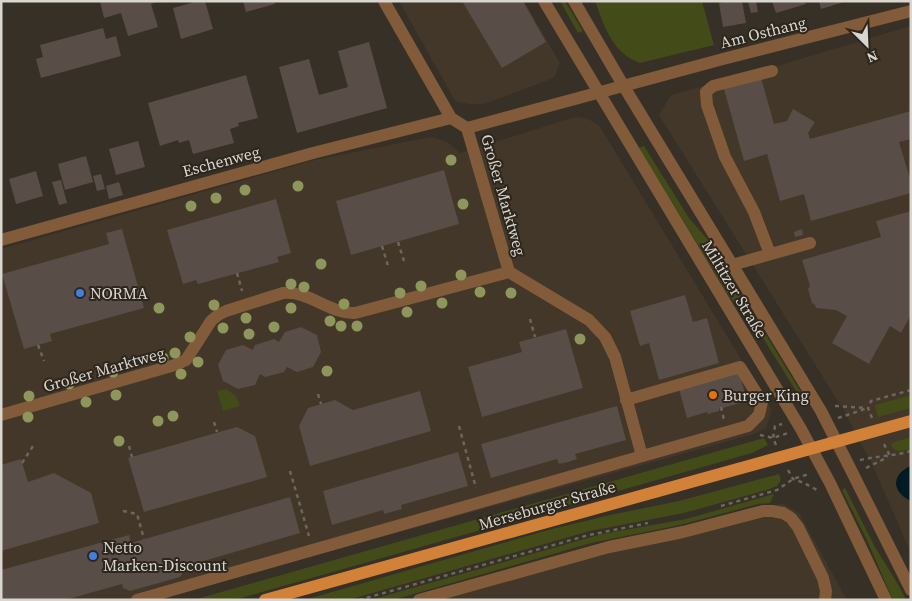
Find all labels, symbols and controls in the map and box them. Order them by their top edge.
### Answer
street label: Am Osthang [718,11,808,53]
north arrow [842,20,892,70]
text: N [864,46,881,68]
street label: Großer Marktweg [476,132,532,258]
street label: Eschenweg [180,140,262,182]
street label: Miltitzer Straße [697,236,773,342]
place label: NORMA [90,282,148,304]
marker: NORMA [74,287,86,299]
street label: Großer Marktweg [41,341,167,397]
place label: Burger King [723,384,809,406]
marker: Burger King [707,389,719,401]
street label: Merseburger Straße [476,475,618,535]
place label: Netto Marken-Discount [103,536,227,576]
marker: Netto Marken-Discount [87,550,99,562]

